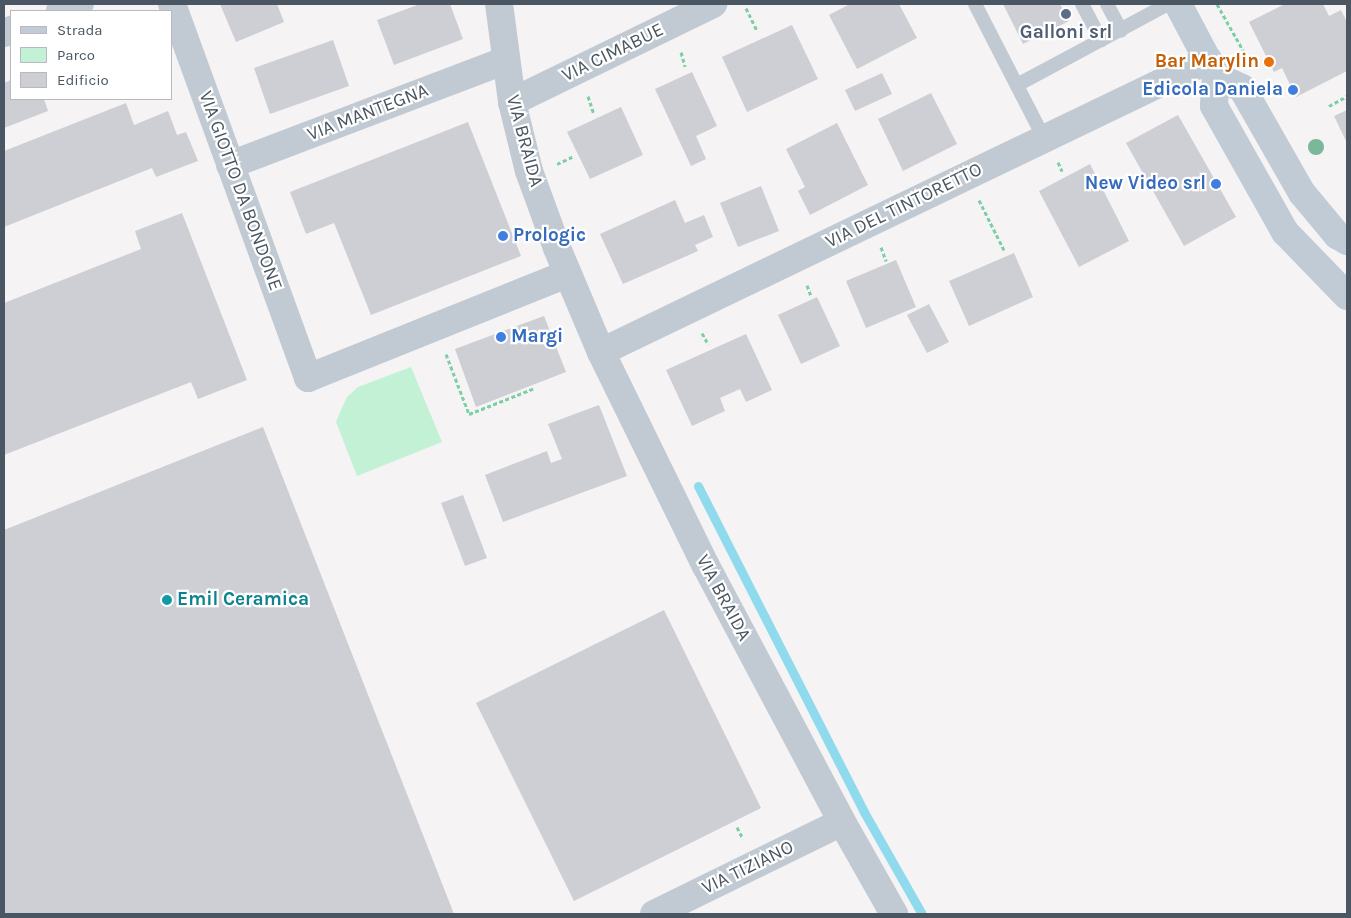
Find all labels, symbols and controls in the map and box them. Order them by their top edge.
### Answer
marker: Galloni srl [1060,8,1072,20]
legend [10,10,172,100]
street label: VIA CIMABUE [558,19,668,87]
text: Strada [57,21,103,39]
place label: Galloni srl [1020,22,1112,44]
text: Parco [57,46,95,64]
place label: Bar Marylin [1155,51,1259,73]
marker: Bar Marylin [1263,56,1275,68]
text: Edificio [57,71,109,89]
street label: VIA MANTEGNA [304,79,432,147]
place label: Edicola Daniela [1142,79,1283,101]
marker: Edicola Daniela [1287,84,1299,96]
street label: VIA GIOTTO DA BONDONE [193,88,287,294]
street label: VIA BRAIDA [501,92,547,190]
street label: VIA DEL TINTORETTO [822,158,986,254]
place label: New Video srl [1085,173,1206,195]
marker: New Video srl [1210,178,1222,190]
place label: Prologic [513,225,586,247]
marker: Prologic [497,230,509,242]
place label: Margi [511,326,563,348]
marker: Margi [495,331,507,343]
street label: VIA BRAIDA [691,551,755,645]
place label: Emil Ceramica [177,589,309,611]
marker: Emil Ceramica [161,594,173,606]
street label: VIA TIZIANO [699,836,797,900]

